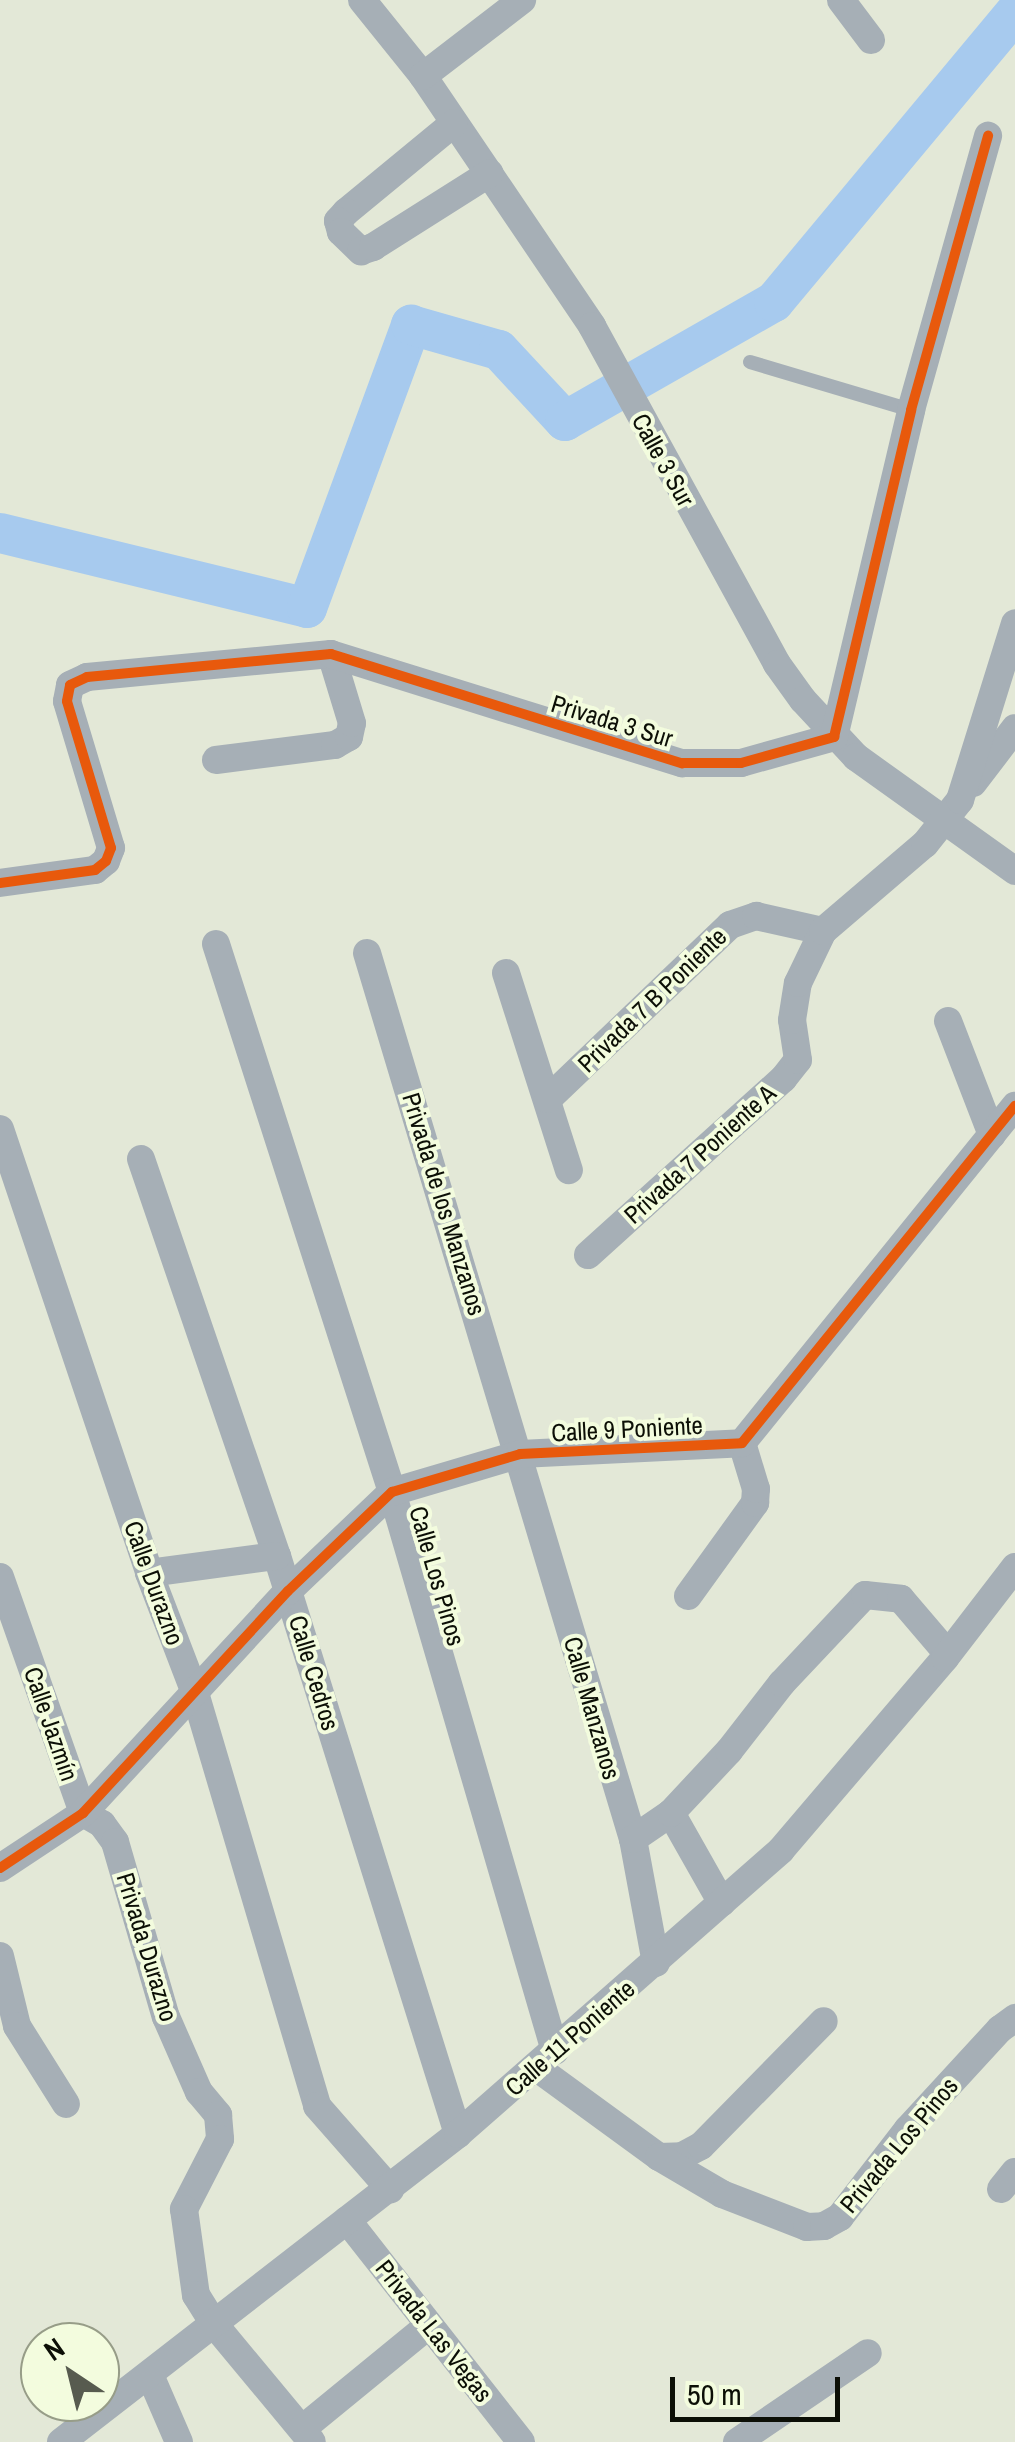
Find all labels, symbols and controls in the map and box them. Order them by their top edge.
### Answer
street label: Calle 3 Sur [625,408,701,512]
street label: Privada 3 Sur [548,688,676,754]
street label: Privada 7 B Poniente [571,922,733,1078]
street label: Privada 7 Poniente A [618,1078,782,1230]
street label: Privada de los Manzanos [396,1089,492,1319]
street label: Calle 9 Poniente [551,1410,703,1448]
street label: Calle Los Pinos [403,1503,471,1649]
street label: Calle Durazno [118,1517,190,1649]
street label: Calle Cedros [282,1612,346,1734]
street label: Calle Manzanos [557,1633,627,1783]
street label: Calle Jazmín [18,1663,84,1785]
street label: Privada Durazno [110,1869,184,2025]
street label: Calle 11 Poniente [499,1974,641,2102]
street label: Privada Los Pinos [834,2071,964,2219]
street label: Privada Las Vegas [369,2254,499,2408]
north arrow [20,2322,120,2422]
text: N [36,2329,72,2369]
scale bar [675,2357,845,2419]
text: 50 m [687,2374,742,2414]

